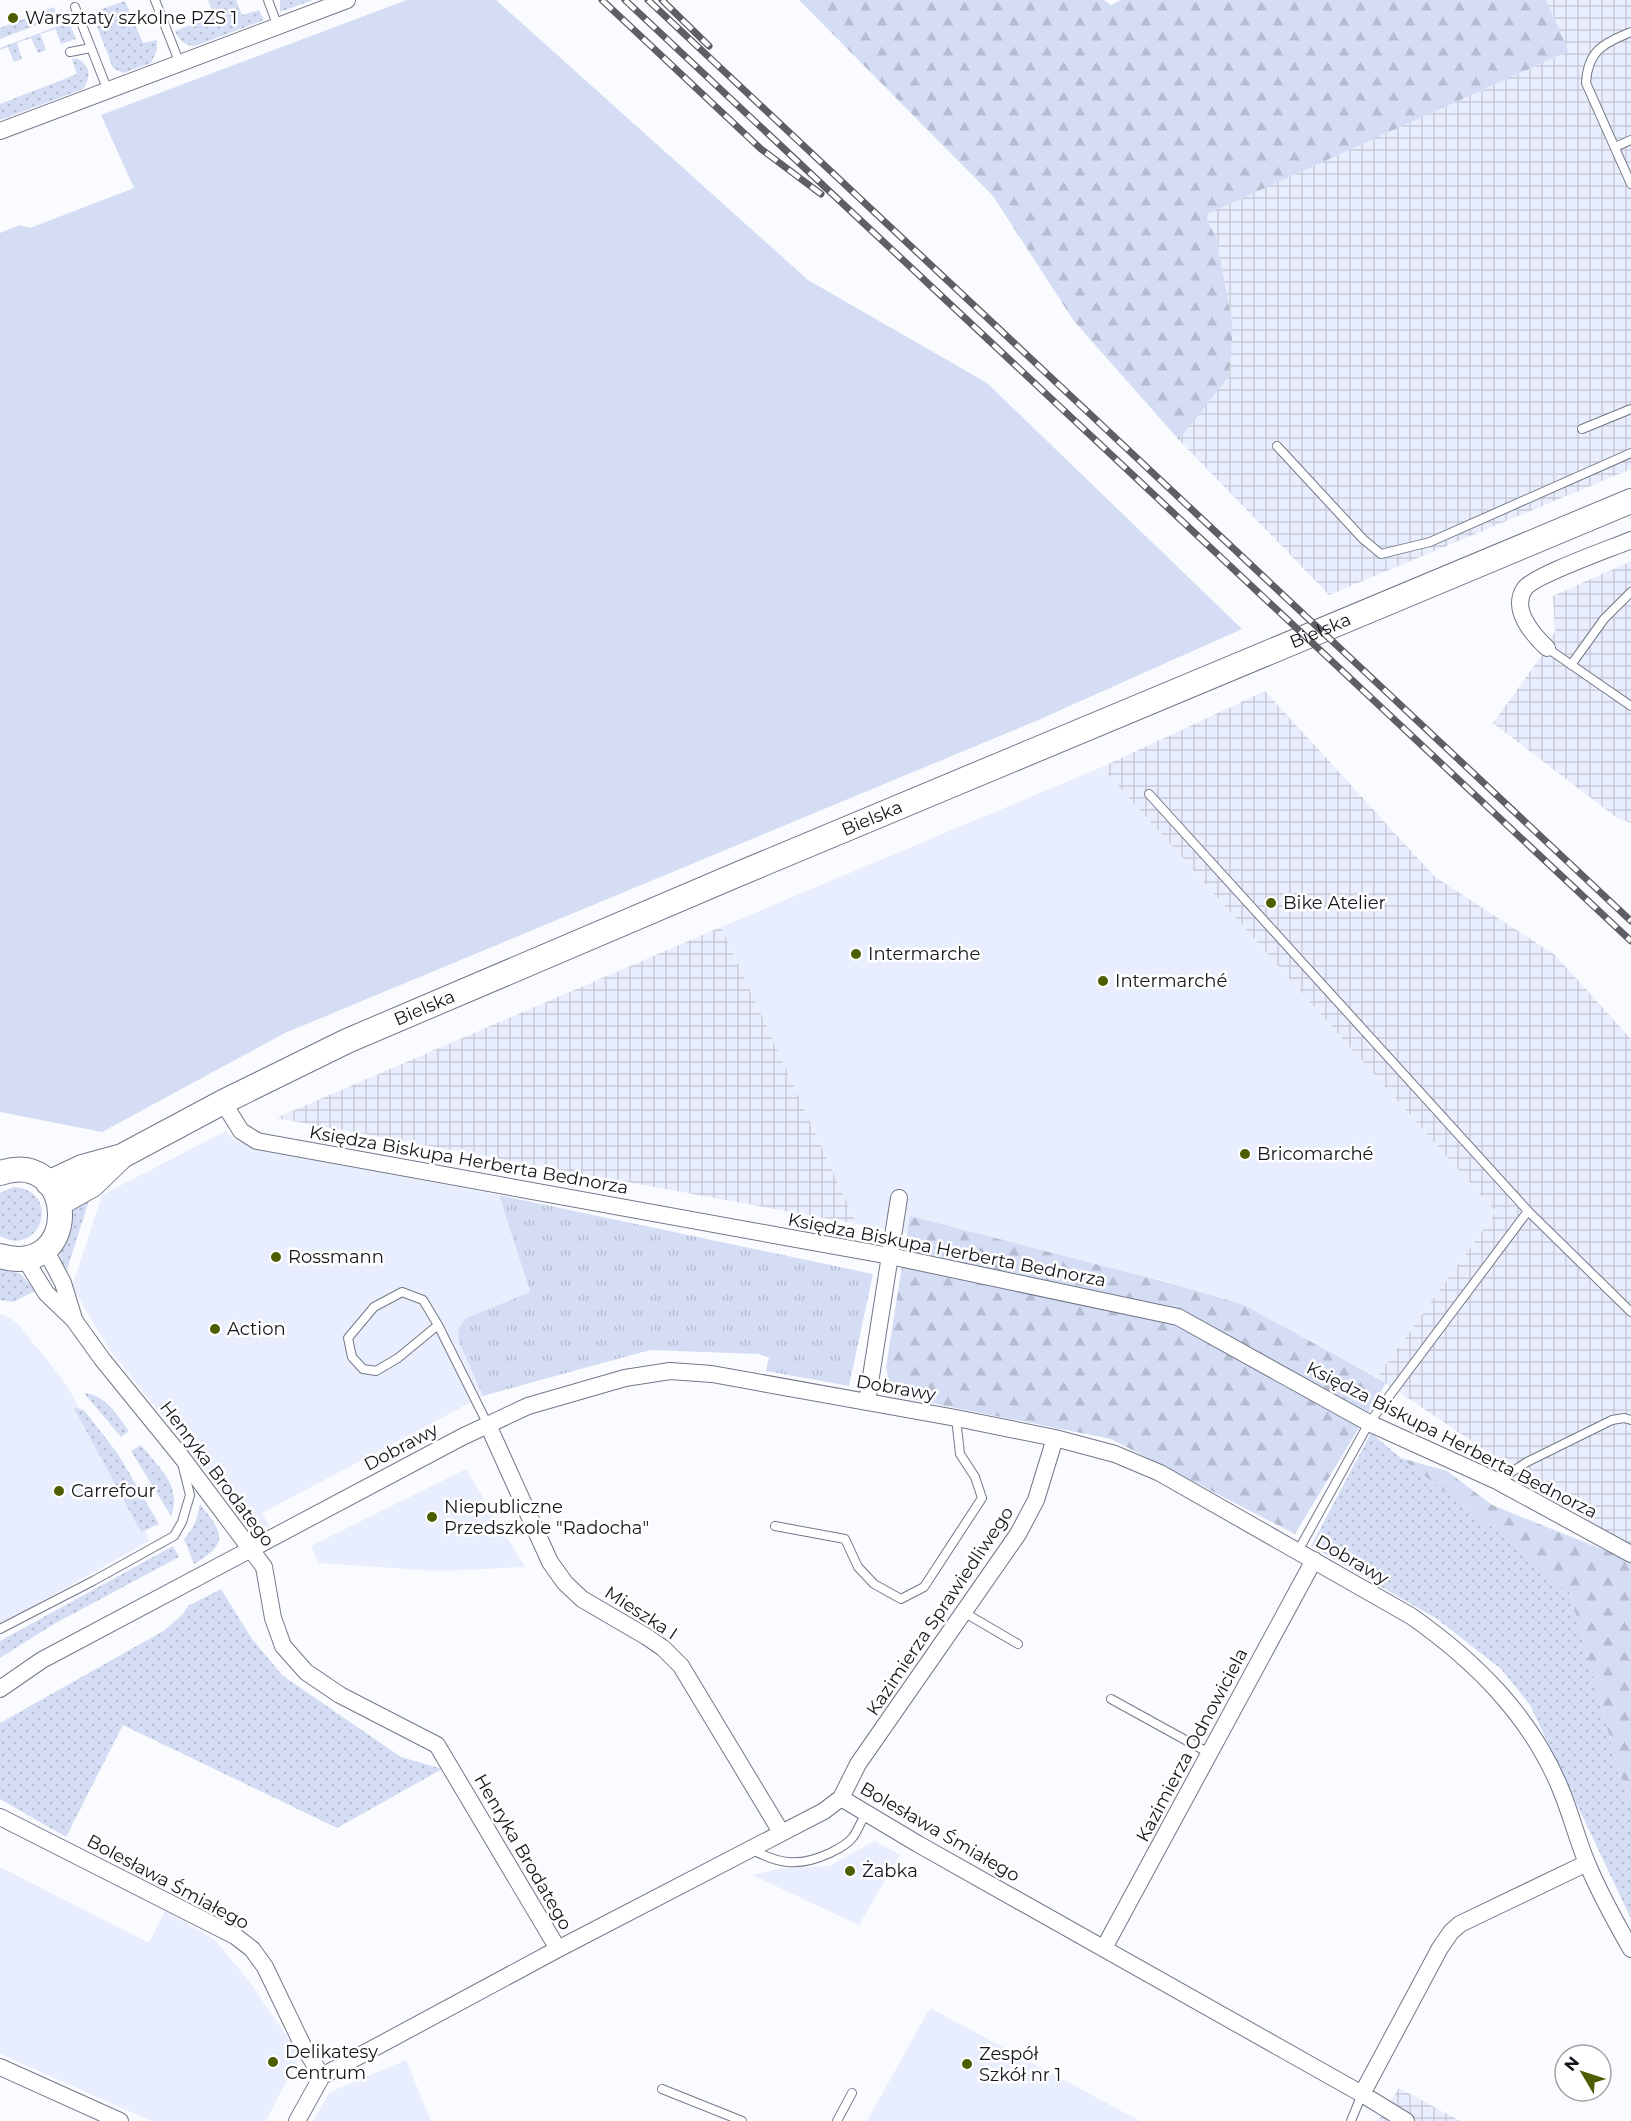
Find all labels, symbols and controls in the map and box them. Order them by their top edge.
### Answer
place label: Warsztaty szkolne PZS 1 [25,7,237,29]
marker: Warsztaty szkolne PZS 1 [6,11,20,25]
street label: Bielska [1286,608,1354,653]
street label: Bielska [838,796,906,841]
place label: Bike Atelier [1283,892,1386,914]
marker: Bike Atelier [1264,896,1278,910]
place label: Intermarche [868,943,980,965]
marker: Intermarche [849,947,863,961]
place label: Intermarché [1115,970,1227,992]
marker: Intermarché [1096,974,1110,988]
street label: Bielska [391,985,458,1031]
street label: Księdza Biskupa Herberta Bednorza [308,1121,630,1199]
place label: Bricomarché [1257,1143,1374,1165]
marker: Bricomarché [1238,1147,1252,1161]
street label: Księdza Biskupa Herberta Bednorza [786,1208,1108,1292]
place label: Rossmann [288,1246,384,1268]
marker: Rossmann [269,1250,283,1264]
place label: Action [227,1318,286,1340]
marker: Action [208,1322,222,1336]
street label: Księdza Biskupa Herberta Bednorza [1303,1357,1601,1523]
street label: Dobrawy [854,1370,938,1406]
street label: Henryka Brodatego [155,1397,279,1551]
street label: Dobrawy [360,1418,442,1476]
place label: Carrefour [71,1480,156,1502]
marker: Carrefour [52,1484,66,1498]
place label: Niepubliczne Przedszkole "Radocha" [444,1496,649,1539]
street label: Kazimierza Sprawiedliwego [862,1502,1018,1720]
marker: Niepubliczne Przedszkole "Radocha" [425,1510,439,1524]
street label: Dobrawy [1312,1530,1393,1590]
street label: Mieszka I [601,1581,681,1645]
street label: Kazimierza Odnowiciela [1132,1644,1252,1846]
street label: Henryka Brodatego [469,1770,577,1934]
street label: Bolesława Śmiałego [856,1777,1024,1887]
street label: Bolesława Śmiałego [83,1830,253,1934]
place label: Żabka [862,1860,918,1882]
marker: Żabka [843,1864,857,1878]
place label: Delikatesy Centrum [285,2041,378,2084]
place label: Zespół Szkół nr 1 [979,2043,1061,2086]
north arrow [1553,2043,1613,2103]
text: N [1560,2053,1583,2075]
marker: Delikatesy Centrum [266,2055,280,2069]
marker: Zespół Szkół nr 1 [960,2057,974,2071]

